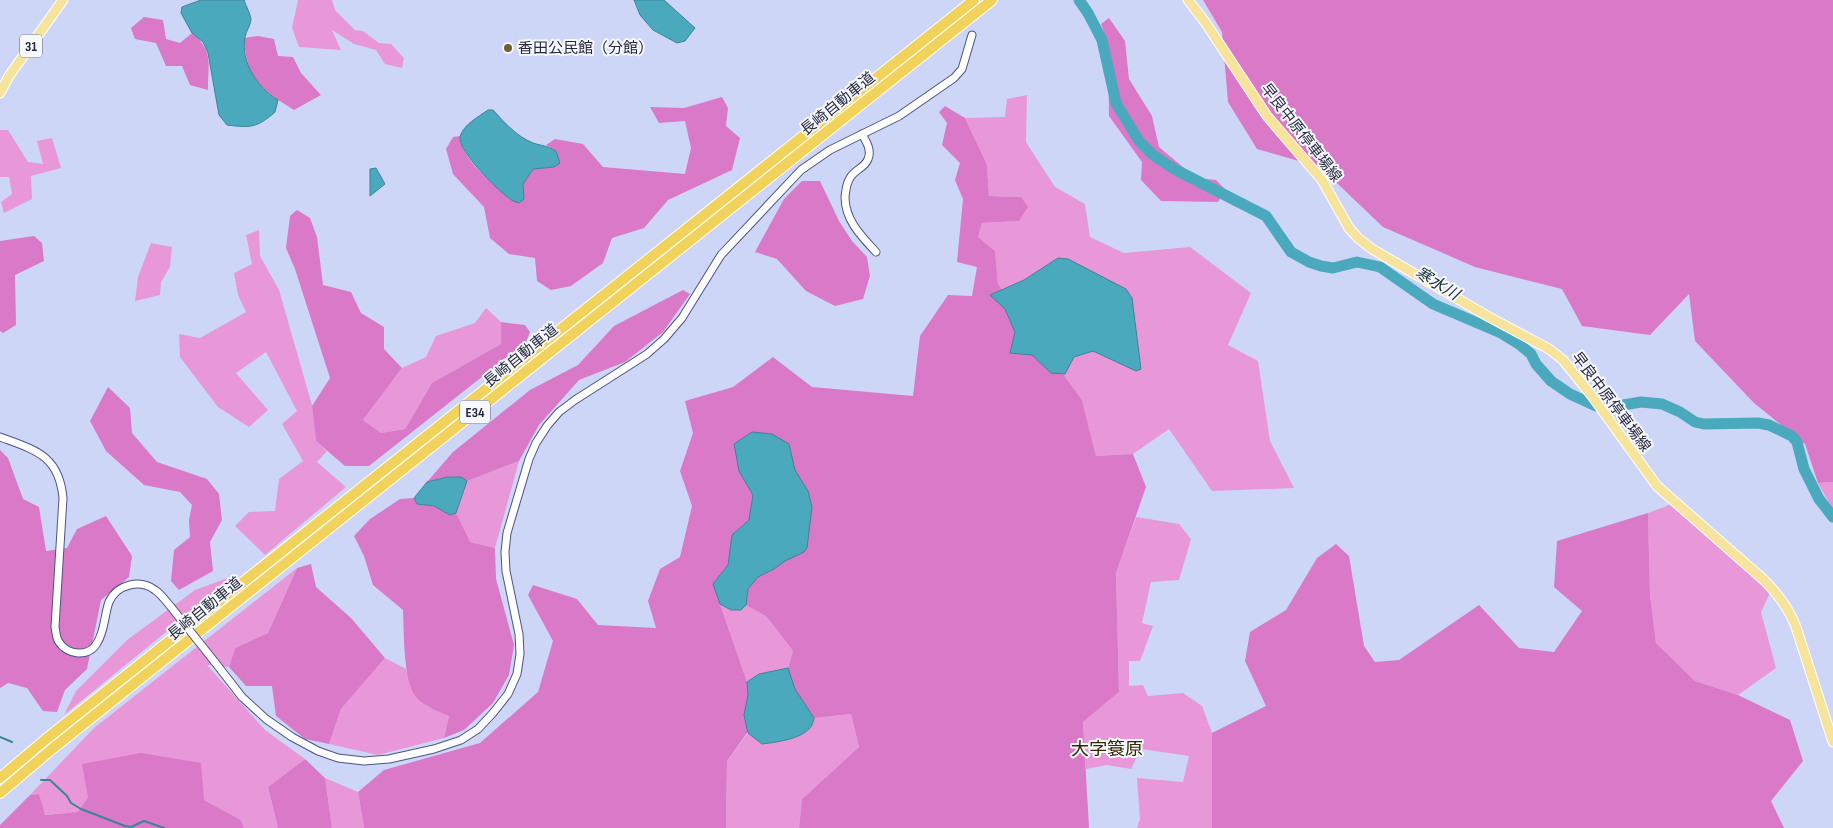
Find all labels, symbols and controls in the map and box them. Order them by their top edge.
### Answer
road number: 31 [20,34,42,58]
place label: 香田公民館（分館） [518,39,653,58]
marker: 香田公民館（分館） [502,42,514,54]
street label: 長崎自動車道 [797,68,879,140]
street label: 早良中原停車場線 [1257,80,1345,186]
water label: 寒水川 [1412,263,1464,306]
street label: 長崎自動車道 [480,320,562,392]
street label: 早良中原停車場線 [1567,348,1655,456]
road number: E34 [460,401,490,424]
street label: 長崎自動車道 [164,573,246,645]
district label: 大字簑原 [1071,739,1143,760]

